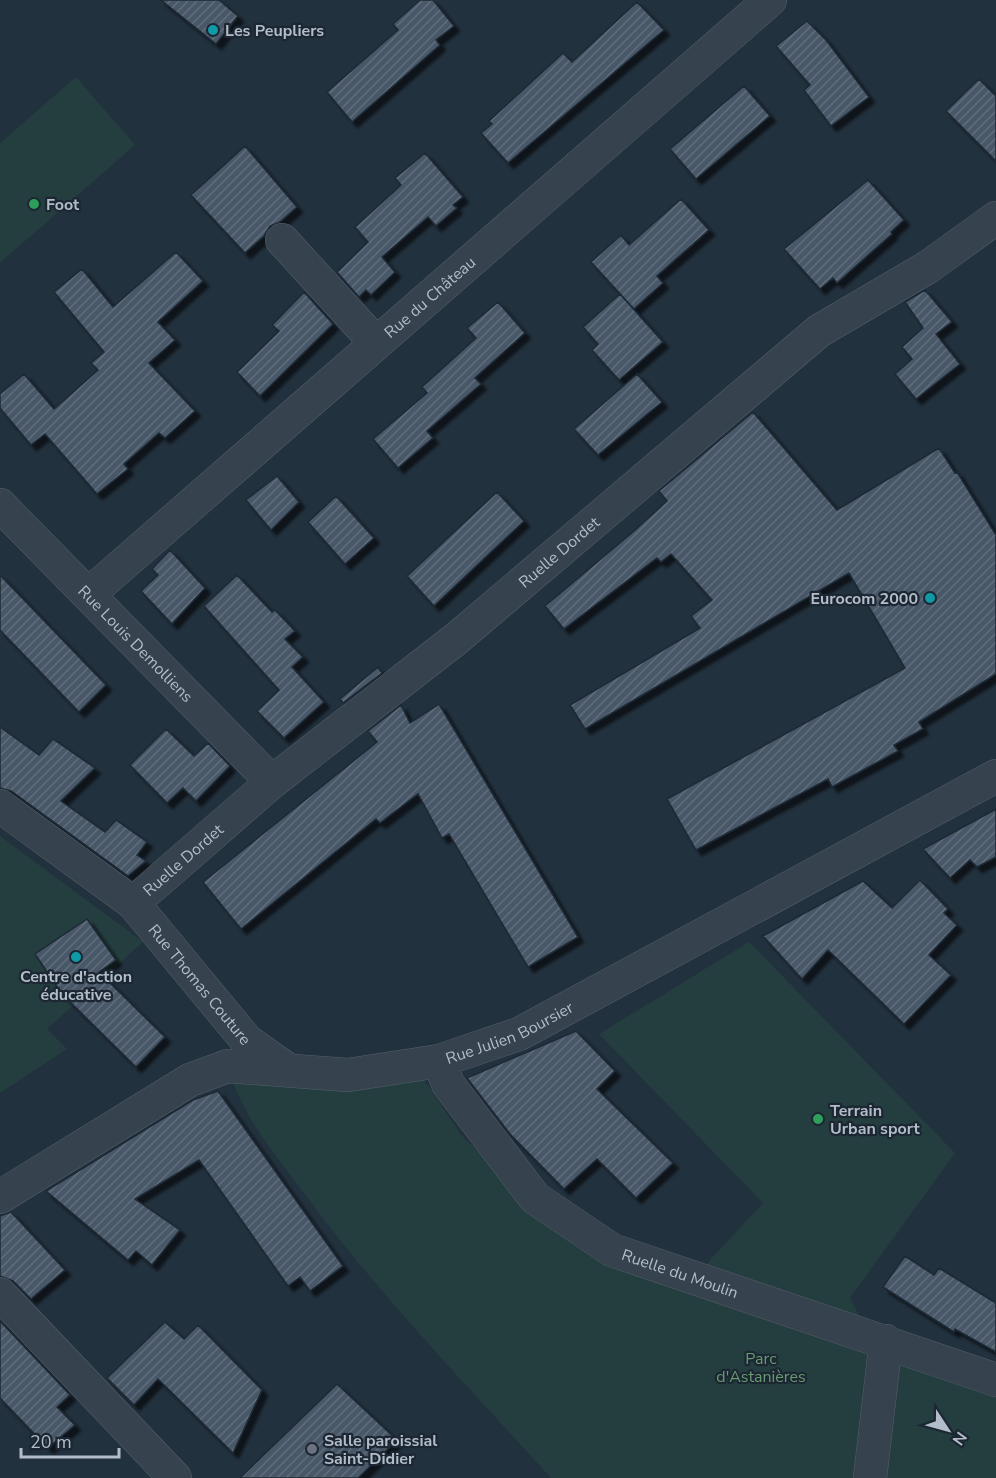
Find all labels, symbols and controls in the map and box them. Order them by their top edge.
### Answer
place label: Les Peupliers [225,20,324,42]
marker: Les Peupliers [206,23,220,37]
place label: Foot [46,194,80,216]
marker: Foot [27,197,41,211]
street label: Rue du Château [380,252,481,344]
street label: Ruelle Dordet [514,512,605,593]
street label: Rue Louis Demolliens [73,581,198,707]
place label: Eurocom 2000 [810,588,918,610]
marker: Eurocom 2000 [923,591,937,605]
street label: Ruelle Dordet [138,819,229,902]
street label: Rue Thomas Couture [143,920,256,1050]
marker: Centre d'action éducative [69,950,83,964]
place label: Centre d'action éducative [20,966,132,1006]
street label: Rue Julien Boursier [443,997,578,1070]
place label: Terrain Urban sport [830,1100,920,1140]
marker: Terrain Urban sport [811,1112,825,1126]
street label: Ruelle du Moulin [619,1244,741,1304]
park label: Parc d'Astanières [716,1348,806,1388]
north arrow [918,1400,978,1460]
scale bar [21,1421,118,1459]
text: N [947,1427,972,1450]
text: 20 m [30,1430,72,1454]
place label: Salle paroissial Saint-Didier [324,1430,437,1470]
marker: Salle paroissial Saint-Didier [305,1442,319,1456]

